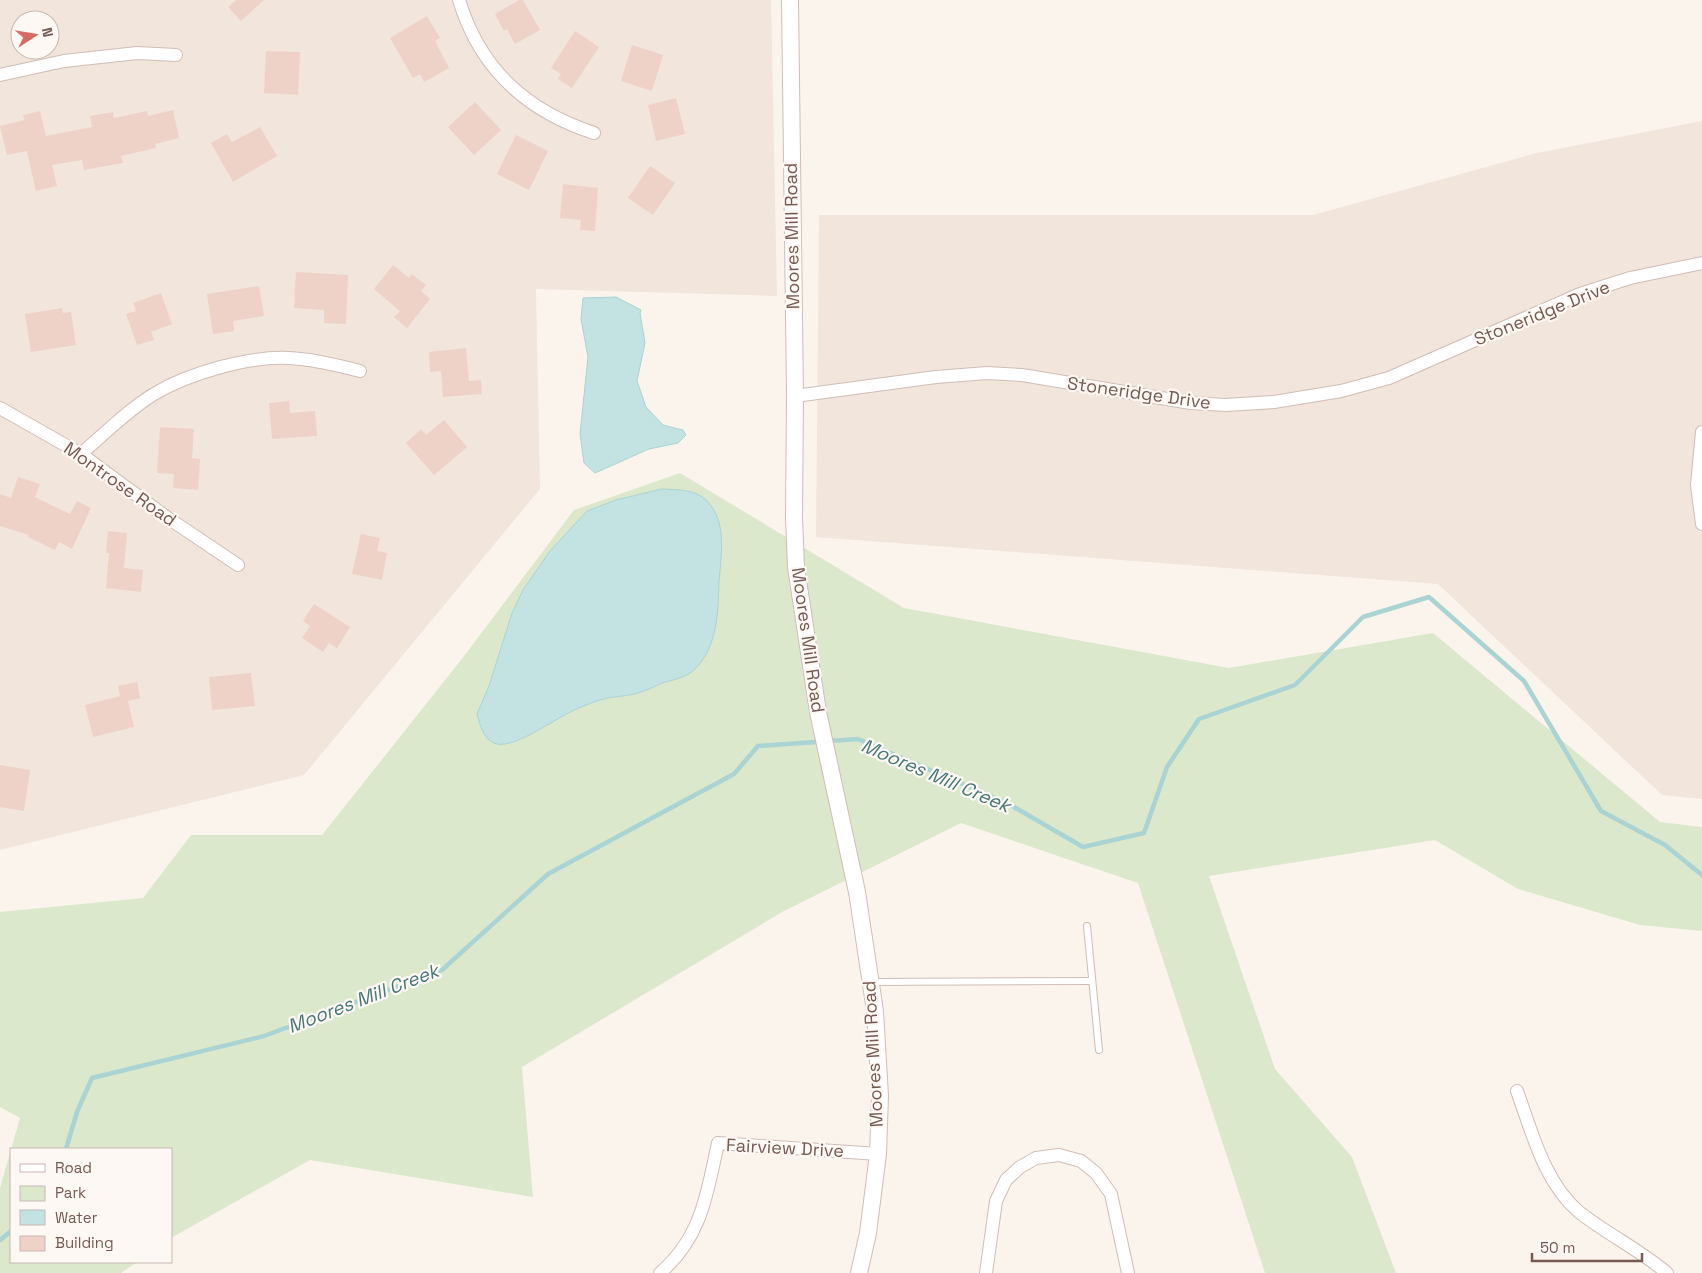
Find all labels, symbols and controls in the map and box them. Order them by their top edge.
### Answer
north arrow [10,10,60,60]
text: N [38,26,57,39]
street label: Moores Mill Road [779,162,804,310]
street label: Stoneridge Drive [1470,275,1613,350]
street label: Stoneridge Drive [1066,371,1212,414]
street label: Montrose Road [60,436,181,531]
street label: Moores Mill Road [787,566,830,714]
water label: Moores Mill Creek [857,733,1017,819]
water label: Moores Mill Creek [284,957,445,1039]
street label: Moores Mill Road [857,980,888,1128]
street label: Fairview Drive [726,1133,844,1162]
legend [10,1148,172,1263]
text: Road [55,1158,92,1177]
text: Park [55,1183,86,1202]
text: Water [55,1208,98,1227]
scale bar [1532,1230,1642,1262]
text: Building [55,1233,114,1252]
text: 50 m [1540,1238,1575,1257]

